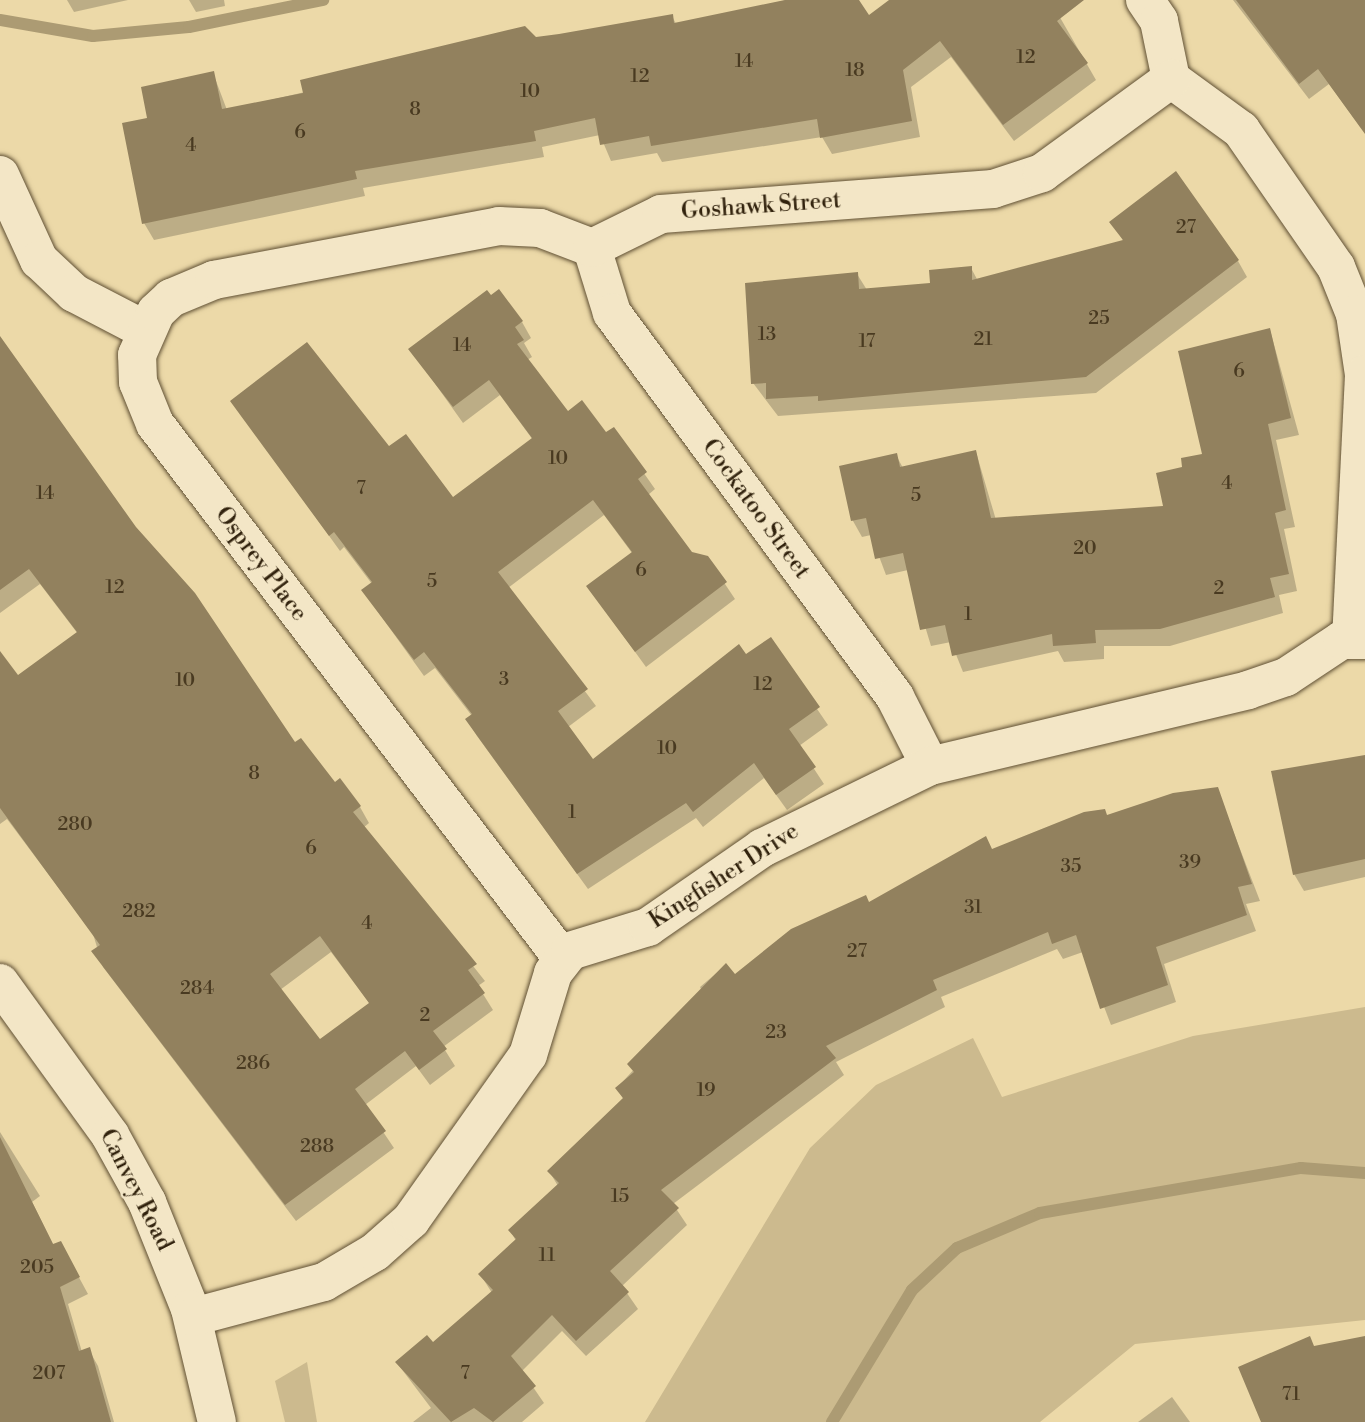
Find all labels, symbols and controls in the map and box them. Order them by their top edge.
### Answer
house number: 12 [1016,47,1036,69]
house number: 14 [735,51,753,73]
house number: 18 [845,60,865,82]
house number: 12 [630,66,650,88]
house number: 10 [520,81,540,103]
house number: 8 [409,99,421,121]
house number: 6 [294,122,306,144]
house number: 4 [185,135,197,157]
street label: Goshawk Street [680,187,842,225]
house number: 27 [1176,217,1196,239]
house number: 25 [1088,308,1110,330]
house number: 13 [758,324,776,346]
house number: 21 [973,329,993,351]
house number: 17 [859,331,875,353]
house number: 14 [453,335,471,357]
house number: 6 [1233,361,1245,383]
street label: Cockatoo Street [696,434,816,584]
house number: 10 [548,448,568,470]
house number: 4 [1221,473,1233,495]
house number: 7 [356,478,366,500]
house number: 14 [36,483,54,505]
house number: 5 [911,485,921,507]
street label: Osprey Place [209,501,313,627]
house number: 20 [1073,538,1097,560]
house number: 6 [635,560,647,582]
house number: 5 [427,571,437,593]
house number: 12 [105,577,125,599]
house number: 2 [1214,578,1224,600]
house number: 1 [964,604,972,626]
house number: 3 [499,669,509,691]
house number: 10 [175,670,195,692]
house number: 12 [753,674,773,696]
house number: 10 [657,738,677,760]
house number: 8 [248,763,260,785]
house number: 1 [568,802,576,824]
house number: 280 [57,814,93,836]
street label: Kingfisher Drive [644,817,804,935]
house number: 6 [305,838,317,860]
house number: 39 [1179,852,1201,874]
house number: 35 [1061,856,1081,878]
house number: 31 [964,897,982,919]
house number: 282 [122,901,156,923]
house number: 4 [361,913,373,935]
house number: 27 [847,941,867,963]
house number: 284 [180,978,214,1000]
house number: 2 [420,1005,430,1027]
house number: 23 [765,1022,787,1044]
house number: 286 [236,1053,270,1075]
house number: 19 [696,1080,716,1102]
street label: Canvey Road [94,1125,178,1255]
house number: 288 [300,1136,334,1158]
house number: 15 [611,1186,629,1208]
house number: 11 [539,1245,555,1267]
house number: 205 [20,1257,54,1279]
house number: 207 [33,1363,65,1385]
house number: 7 [460,1363,470,1385]
house number: 71 [1282,1384,1300,1406]

